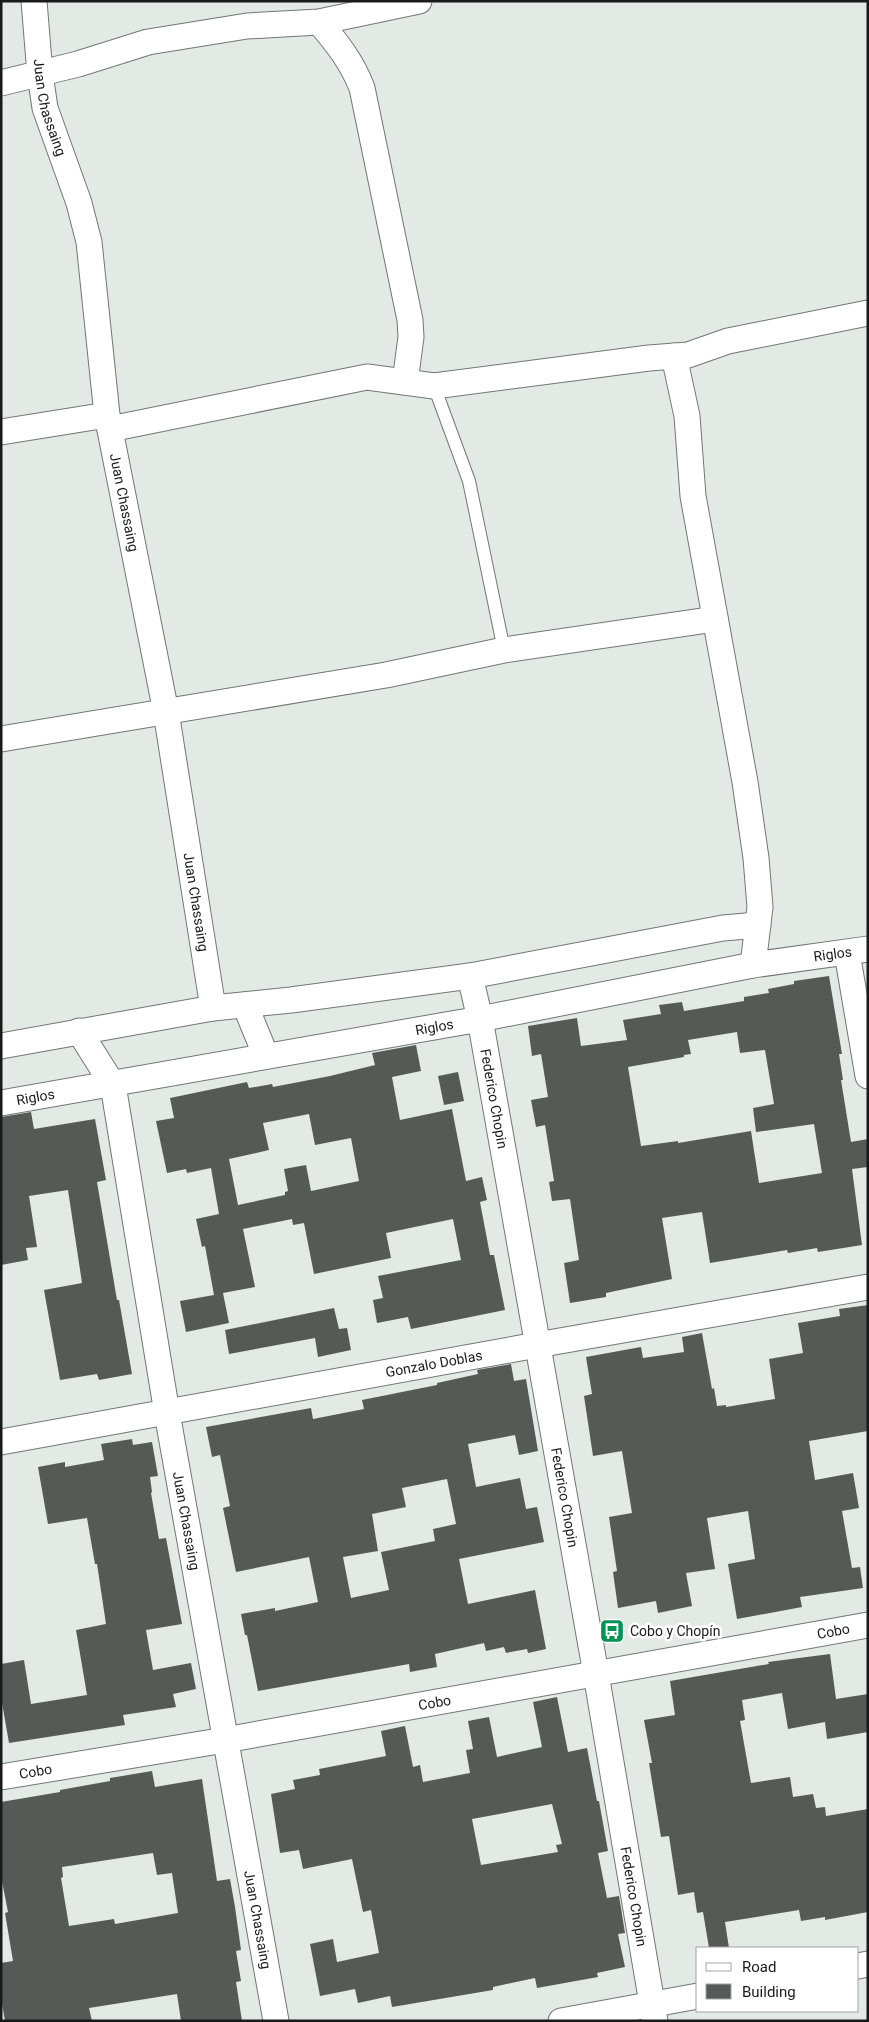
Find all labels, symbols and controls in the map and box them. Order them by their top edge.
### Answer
street label: Juan Chassaing [31,58,69,158]
street label: Juan Chassaing [107,452,142,553]
street label: Juan Chassaing [180,852,212,953]
street label: Riglos [812,943,853,965]
street label: Riglos [414,1016,455,1038]
street label: Federico Chopin [477,1047,511,1150]
street label: Riglos [15,1086,56,1108]
street label: Gonzalo Doblas [384,1347,484,1380]
street label: Federico Chopin [548,1446,581,1549]
street label: Juan Chassaing [170,1470,203,1572]
bus stop icon: Cobo y Chopín [599,1618,625,1644]
street label: Cobo [816,1620,851,1642]
place label: Cobo y Chopín [630,1623,720,1639]
street label: Cobo [417,1692,452,1713]
street label: Cobo [18,1761,53,1782]
street label: Federico Chopin [617,1845,650,1948]
street label: Juan Chassaing [241,1869,275,1970]
legend [696,1947,859,2012]
text: Road [742,1958,776,1976]
text: Building [742,1983,796,2001]

